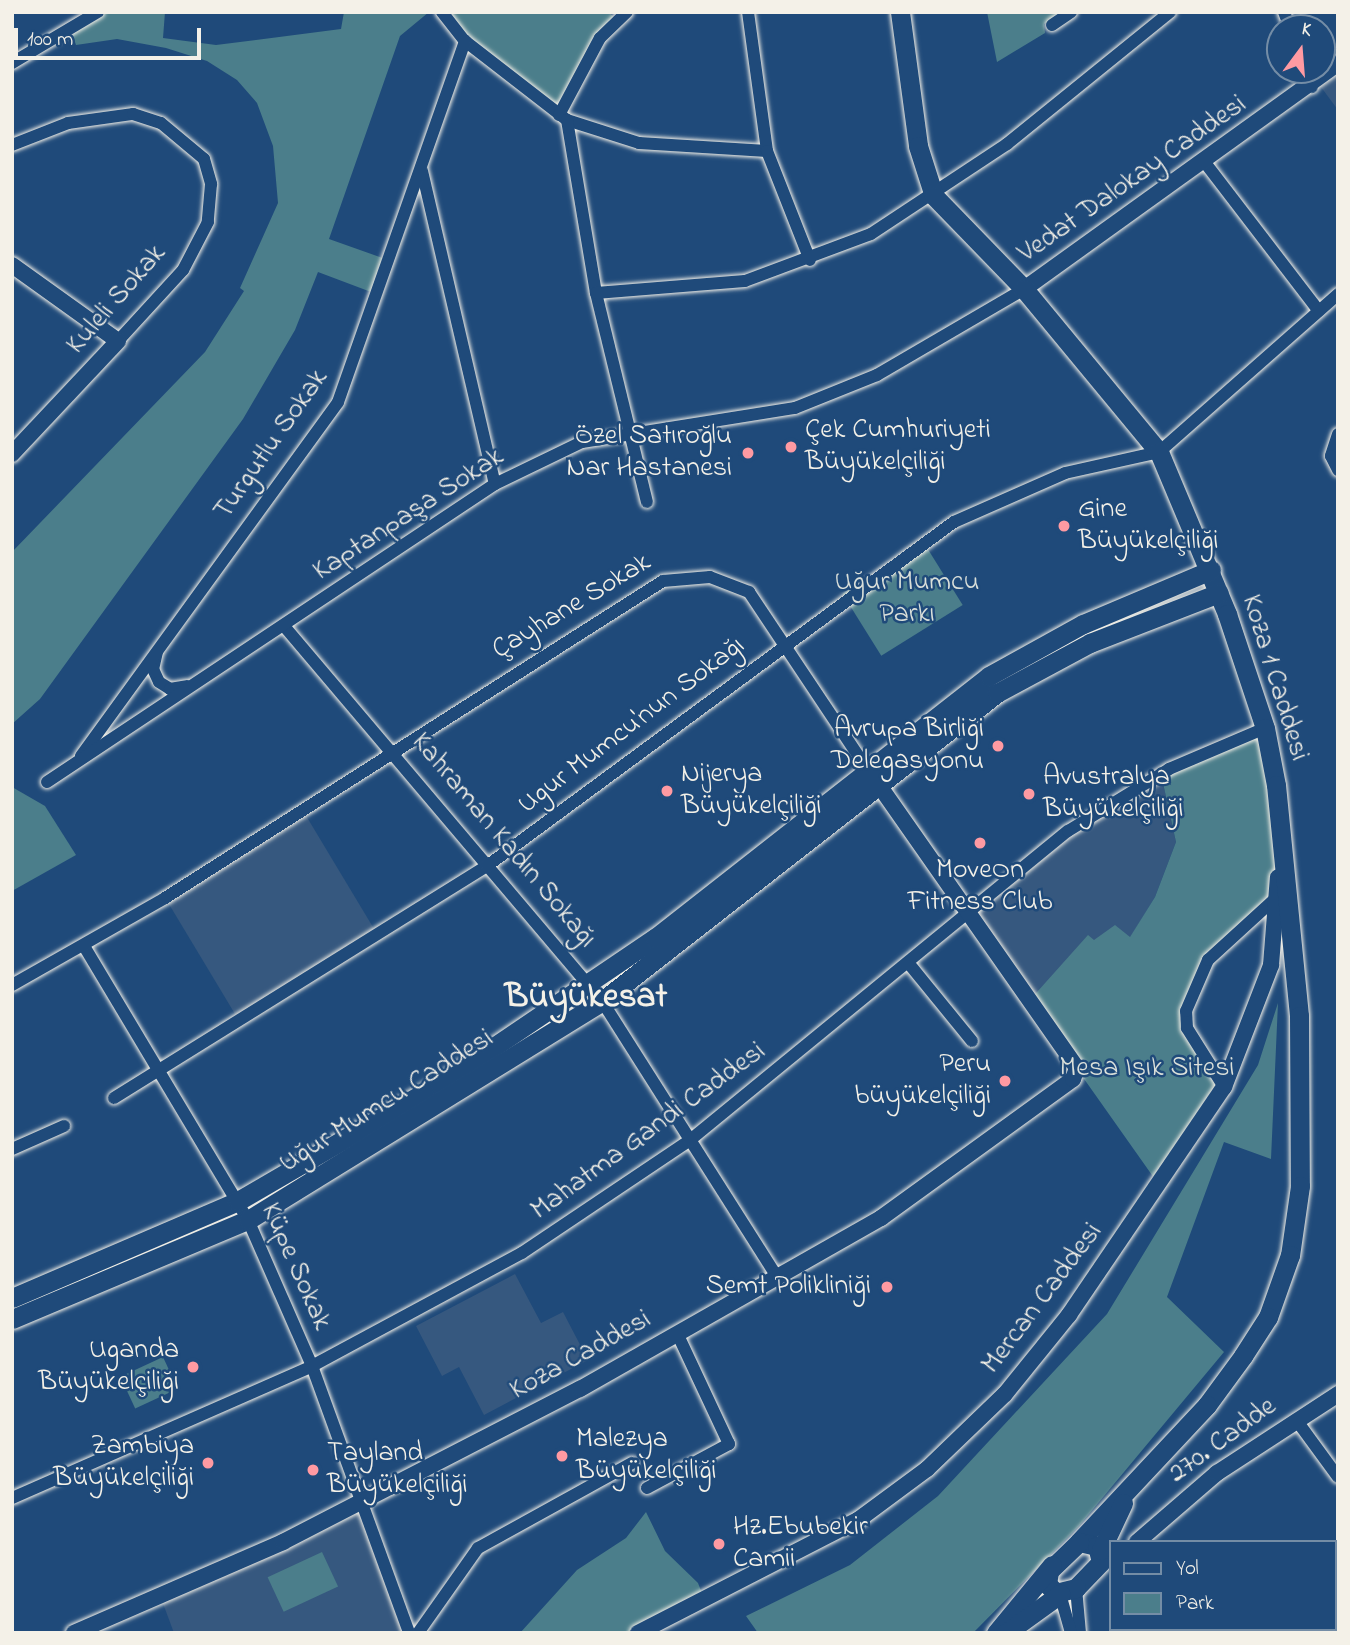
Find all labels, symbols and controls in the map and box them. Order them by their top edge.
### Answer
scale bar [18,14,205,58]
north arrow [1266,14,1336,84]
text: K [1298,16,1315,45]
text: 100 m [27,25,73,55]
street label: Vedat Dalokay Caddesi [1012,89,1254,271]
street label: Kuleli Sokak [60,238,174,362]
street label: Turgutlu Sokak [208,363,336,527]
place label: Çek Cumhuriyeti Büyükelçiliği [805,414,991,480]
place label: Özel Satıroğlu Nar Hastanesi [566,420,732,486]
marker: Çek Cumhuriyeti Büyükelçiliği [783,439,799,455]
street label: Kaptanpaşa Sokak [307,441,511,589]
marker: Özel Satıroğlu Nar Hastanesi [738,443,758,463]
place label: Gine Büyükelçiliği [1078,493,1219,559]
marker: Gine Büyükelçiliği [1056,518,1072,534]
street label: Çayhane Sokak [487,546,657,668]
park label: Uğur Mumcu Parkı [835,566,979,632]
street label: Koza 1 Caddesi [1233,591,1315,765]
street label: Ugur Mumcu'nun Sokağı [512,630,752,822]
place label: Avrupa Birliği Delegasyonu [831,713,984,779]
street label: Kahraman Kadın Sokağı [403,727,603,955]
marker: Avrupa Birliği Delegasyonu [990,738,1006,754]
place label: Nijerya Büyükelçiliği [681,758,822,824]
place label: Avustralya Büyükelçiliği [1043,761,1184,827]
marker: Nijerya Büyükelçiliği [659,783,675,799]
marker: Avustralya Büyükelçiliği [1021,786,1037,802]
marker: MoveOn Fitness Club [972,835,988,851]
place label: MoveOn Fitness Club [907,854,1053,920]
district label: Büyükesat [505,977,667,1019]
street label: Uğur Mumcu Caddesi [274,1023,500,1181]
street label: Mahatma Gandi Caddesi [525,1036,773,1228]
place label: Peru büyükelçiliği [854,1048,991,1114]
park label: Mesa Işık Sitesi [1059,1052,1235,1086]
marker: Peru büyükelçiliği [997,1073,1013,1089]
street label: Küpe Sokak [252,1198,338,1336]
street label: Mercan Caddesi [975,1217,1111,1381]
place label: Semt Polikliniği [706,1270,871,1304]
marker: Semt Polikliniği [877,1277,897,1297]
street label: Koza Caddesi [505,1304,657,1408]
place label: Uganda Büyükelçiliği [38,1334,179,1400]
marker: Uganda Büyükelçiliği [185,1359,201,1375]
street label: 270. Cadde [1163,1391,1283,1491]
place label: Malezya Büyükelçiliği [576,1423,717,1489]
place label: Zambiya Büyükelçiliği [53,1430,194,1496]
place label: Tayland Büyükelçiliği [327,1437,468,1503]
marker: Malezya Büyükelçiliği [554,1448,570,1464]
marker: Zambiya Büyükelçiliği [200,1455,216,1471]
marker: Tayland Büyükelçiliği [305,1462,321,1478]
place label: Hz.Ebubekir Camii [733,1511,868,1577]
marker: Hz.Ebubekir Camii [711,1536,727,1552]
legend [1108,1540,1336,1631]
text: Yol [1176,1554,1199,1584]
text: Park [1176,1589,1214,1619]

